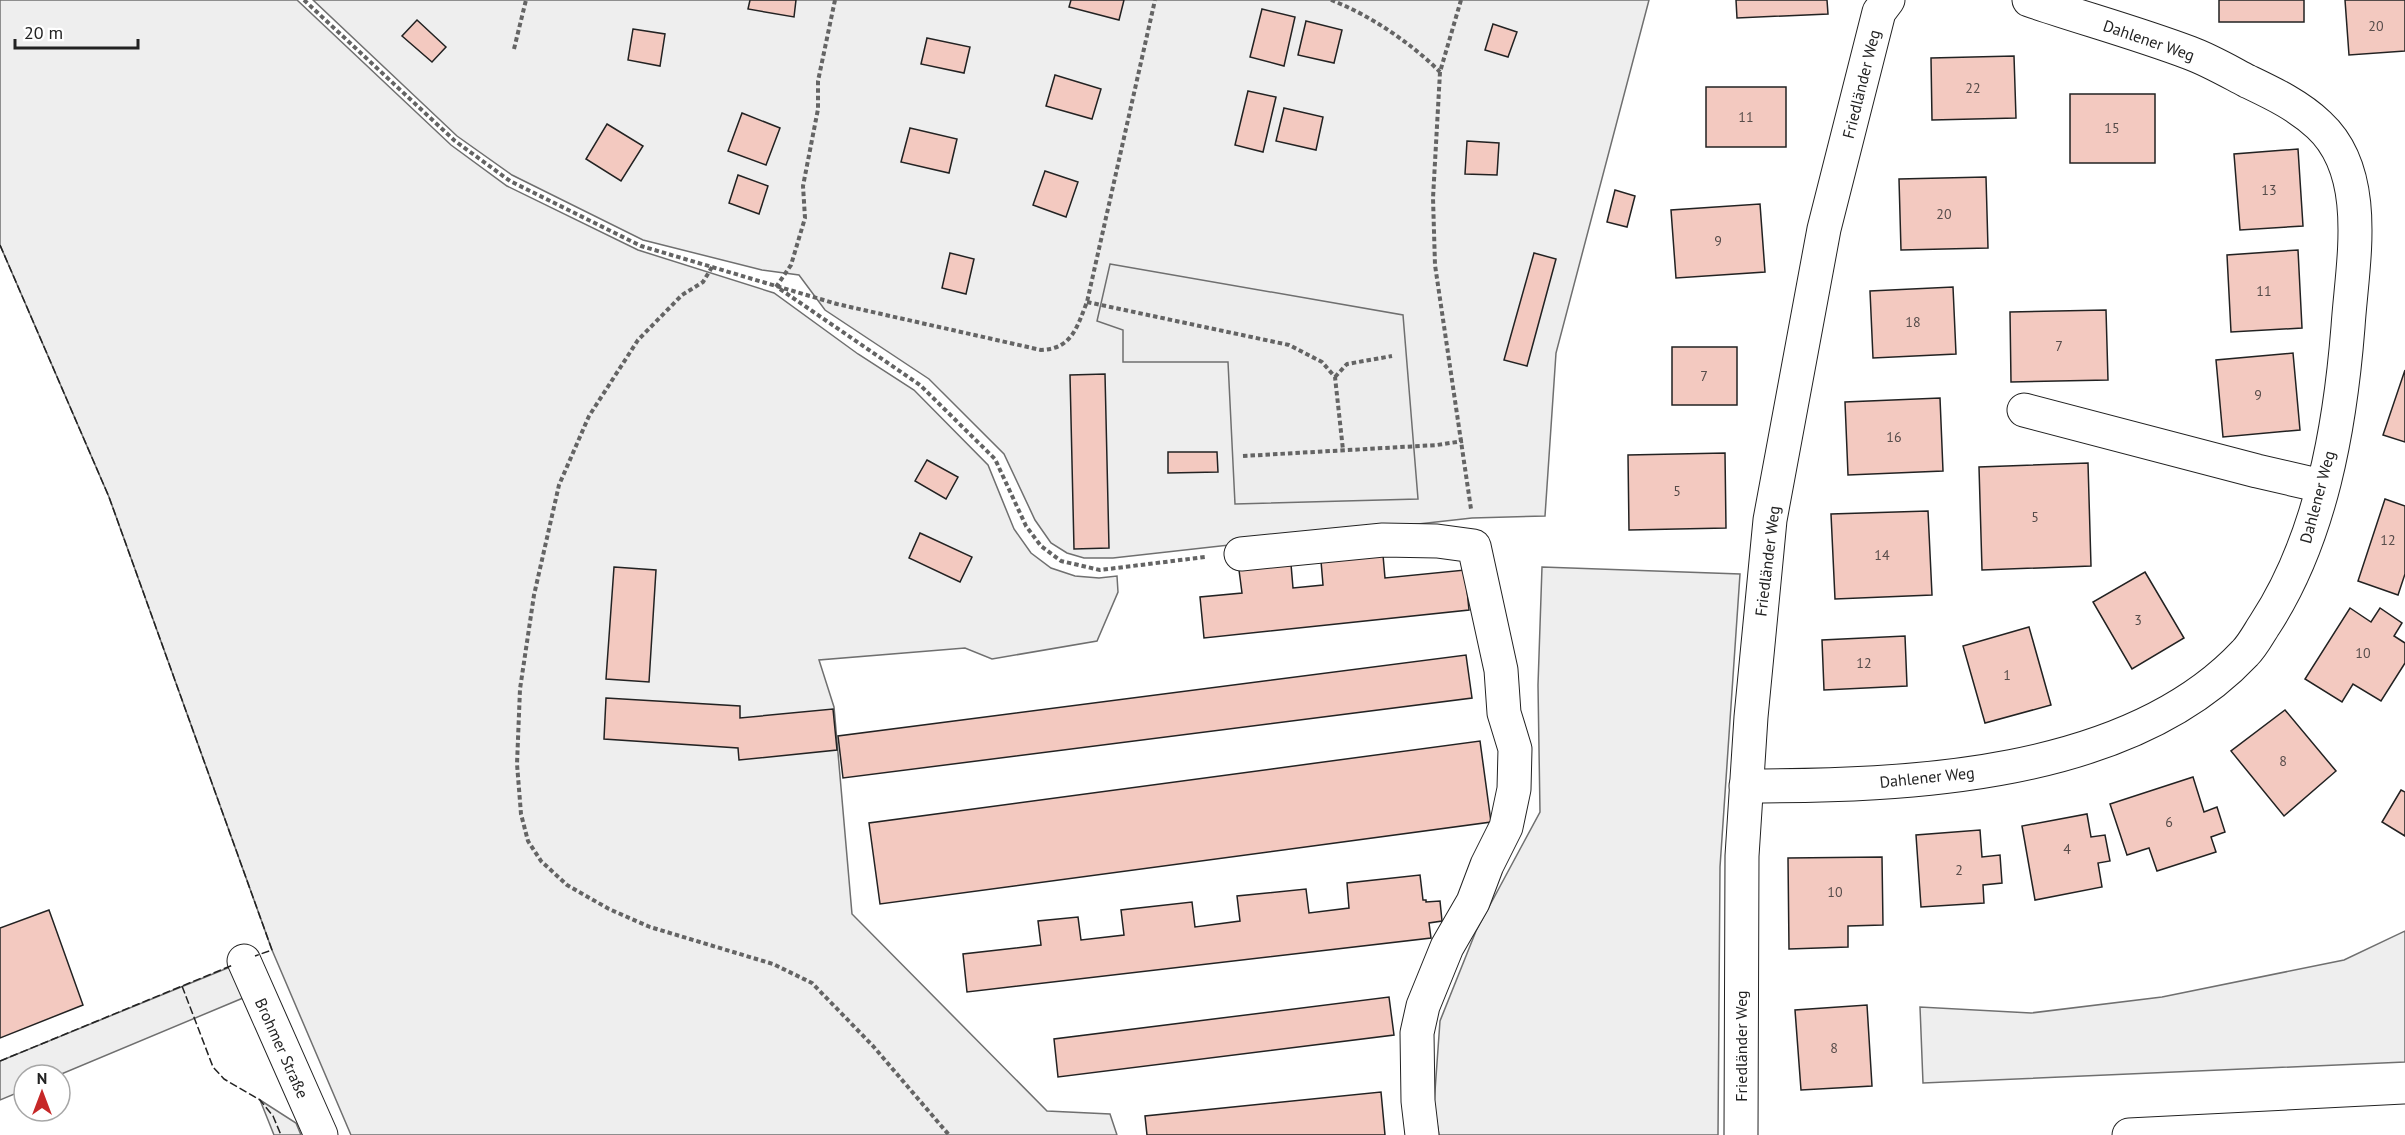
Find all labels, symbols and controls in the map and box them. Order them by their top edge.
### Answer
scale bar [15,12,138,50]
street label: Dahlener Weg [2101,15,2197,65]
house number: 20 [2368,17,2384,35]
text: 20 m [24,21,63,44]
street label: Friedländer Weg [1838,28,1884,140]
house number: 22 [1965,79,1981,97]
house number: 11 [1738,108,1754,126]
house number: 15 [2104,119,2120,137]
house number: 13 [2261,181,2277,199]
house number: 20 [1936,205,1952,223]
house number: 9 [1714,232,1722,250]
house number: 11 [2256,282,2272,300]
house number: 18 [1905,313,1921,331]
house number: 7 [2055,337,2063,355]
house number: 7 [1700,367,1708,385]
house number: 9 [2254,386,2262,404]
house number: 16 [1886,428,1902,446]
street label: Dahlener Weg [2295,448,2339,546]
house number: 5 [1673,482,1681,500]
street label: Friedländer Weg [1750,505,1784,617]
house number: 5 [2031,508,2039,526]
house number: 12 [2380,531,2396,549]
house number: 14 [1874,546,1890,564]
house number: 3 [2134,611,2142,629]
house number: 10 [2355,644,2371,662]
house number: 12 [1856,654,1872,672]
house number: 1 [2003,666,2011,684]
house number: 8 [2279,752,2287,770]
street label: Dahlener Weg [1879,762,1975,792]
house number: 6 [2165,813,2173,831]
house number: 4 [2063,840,2071,858]
house number: 2 [1955,861,1963,879]
house number: 10 [1827,883,1843,901]
street label: Friedländer Weg [1731,990,1751,1102]
street label: Brohmer Straße [251,995,313,1101]
house number: 8 [1830,1039,1838,1057]
north arrow [12,1063,72,1123]
text: N [37,1068,47,1088]

